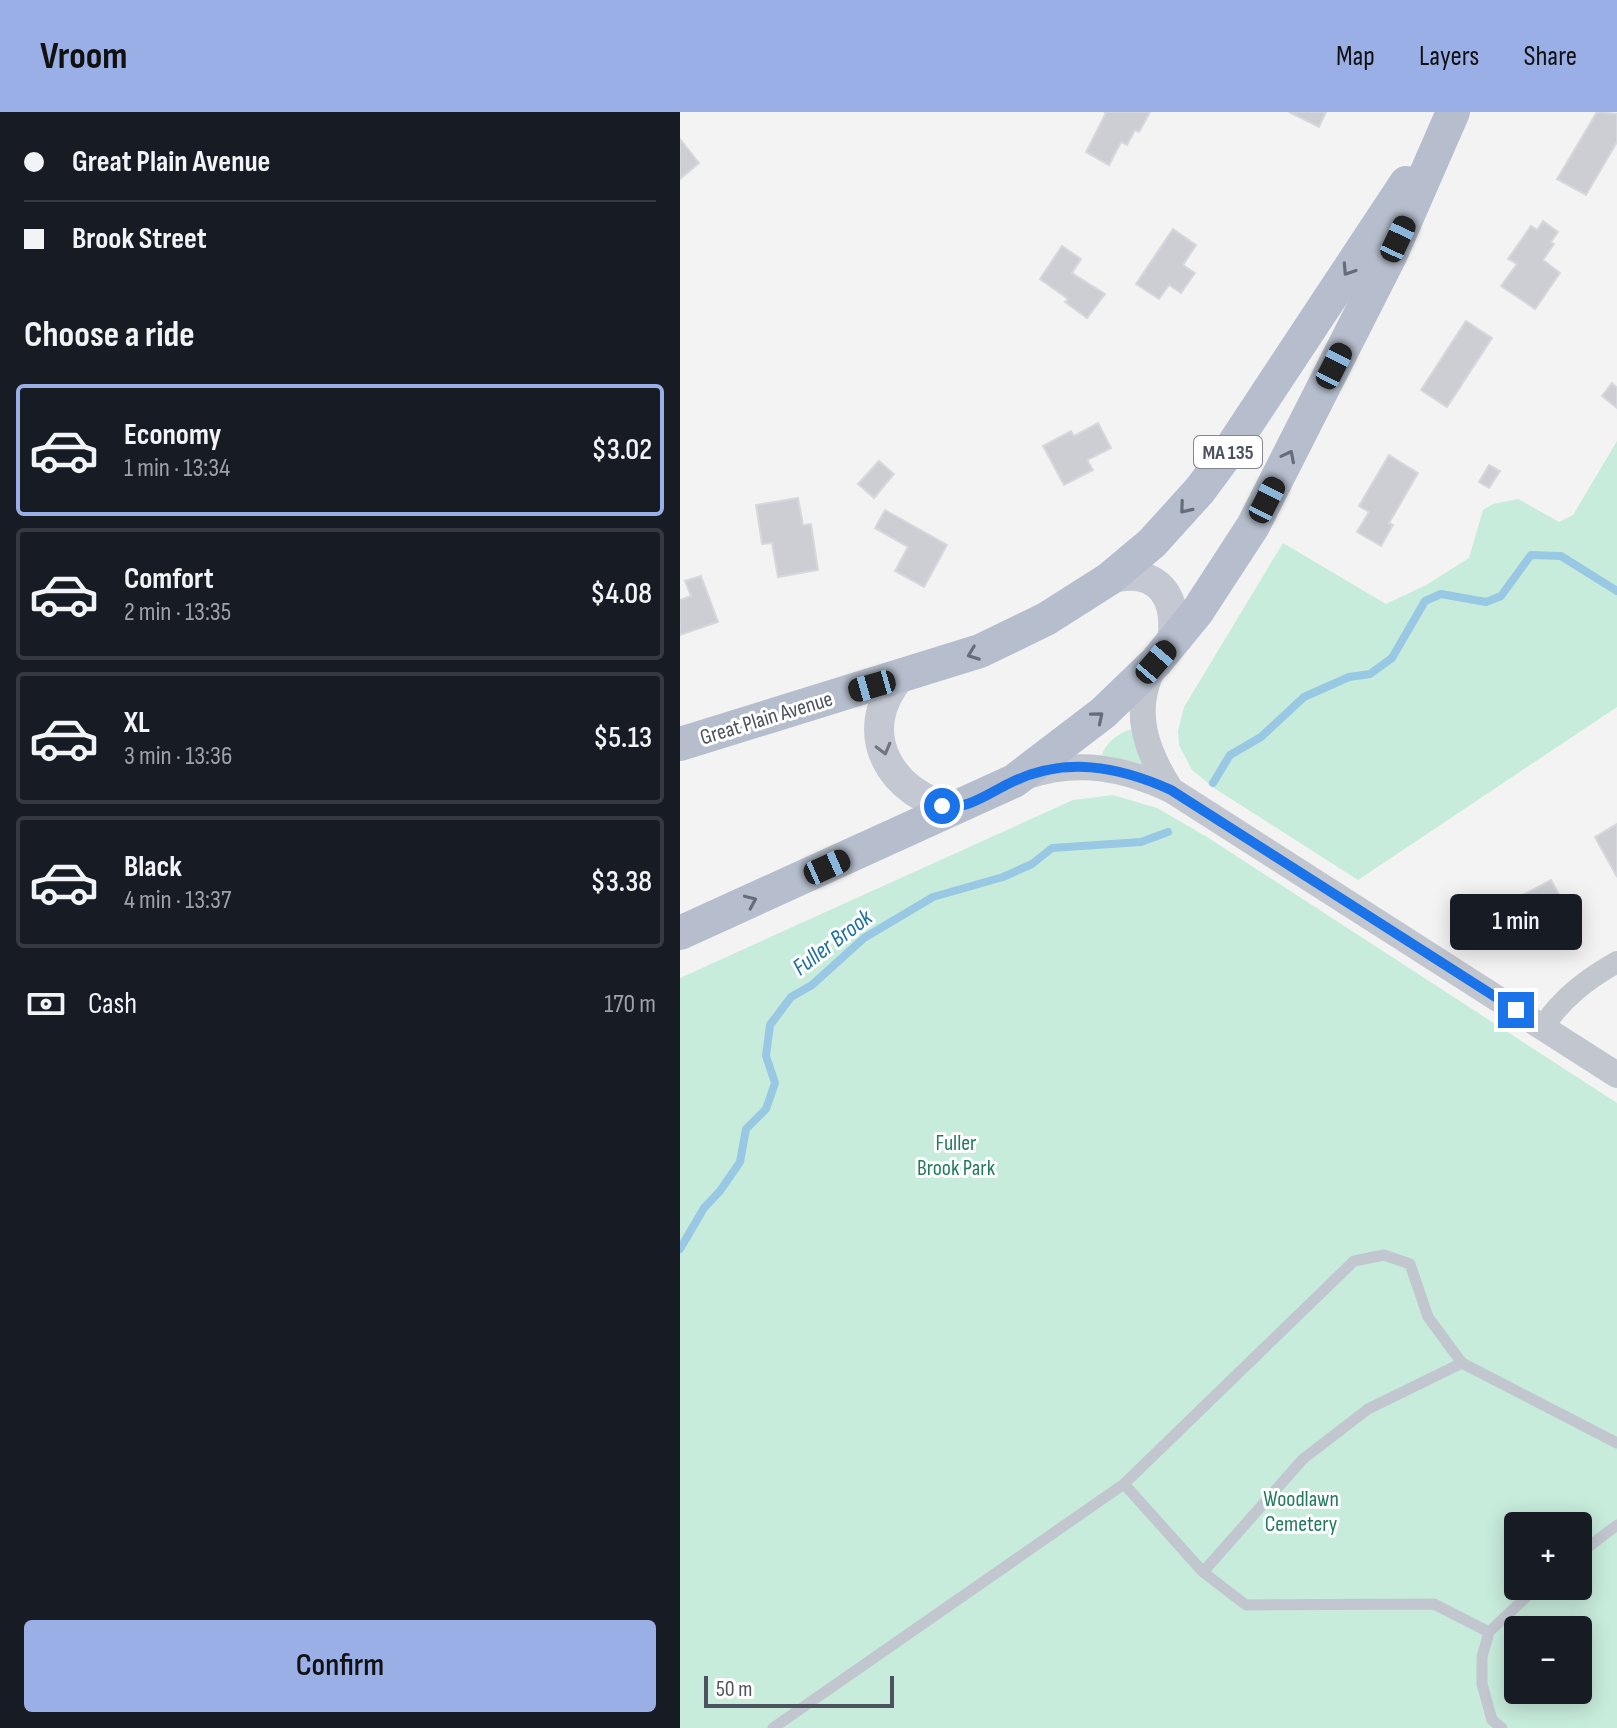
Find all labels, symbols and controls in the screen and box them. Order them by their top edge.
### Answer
text: Vroom [40,34,127,79]
text: Map [1336,40,1375,73]
text: Layers [1419,40,1479,73]
text: Share [1523,40,1577,73]
text: Great Plain Avenue [72,144,270,180]
car [1377,212,1419,266]
text: Brook Street [72,221,207,257]
one-way arrow [1342,262,1357,276]
text: Choose a ride [24,314,195,357]
car [1312,339,1356,393]
icon: car [28,414,100,486]
text: Economy [124,417,221,453]
text: $3.02 [591,432,652,468]
road number: MA 135 [1194,436,1262,468]
one-way arrow [1279,450,1294,465]
text: 1 min · 13:34 [124,453,230,484]
car [1245,473,1289,527]
one-way arrow [1180,499,1195,513]
icon: car [28,558,100,630]
text: Comfort [124,561,214,597]
text: $4.08 [590,576,652,612]
text: 2 min · 13:35 [124,597,231,628]
car [1131,636,1181,688]
one-way arrow [967,644,981,661]
car [846,668,898,704]
street label: Great Plain Avenue [697,685,836,751]
icon: car [28,702,100,774]
text: XL [124,705,150,741]
one-way arrow [1088,712,1103,727]
text: $5.13 [593,720,652,756]
text: 3 min · 13:36 [124,741,232,772]
one-way arrow [874,742,891,756]
route start [924,788,960,824]
icon: car [28,846,100,918]
car [800,846,854,888]
text: Black [124,849,182,885]
text: $3.38 [591,864,652,900]
text: 4 min · 13:37 [124,885,231,916]
one-way arrow [743,894,757,910]
callout: 1 min [1450,894,1582,950]
water label: Fuller Brook [787,902,879,982]
text: 1 min [1492,906,1540,937]
icon: cash [24,982,68,1026]
text: Cash [88,986,137,1022]
text: 170 m [604,989,656,1020]
route end [1498,992,1534,1028]
park label: Fuller Brook Park [917,1130,996,1182]
park label: Woodlawn Cemetery [1263,1486,1339,1538]
map controls [1504,1512,1592,1704]
button: + [1504,1512,1592,1600]
button: − [1504,1616,1592,1704]
button: Confirm [24,1620,656,1712]
scale bar [704,1672,894,1708]
text: 50 m [716,1676,752,1703]

